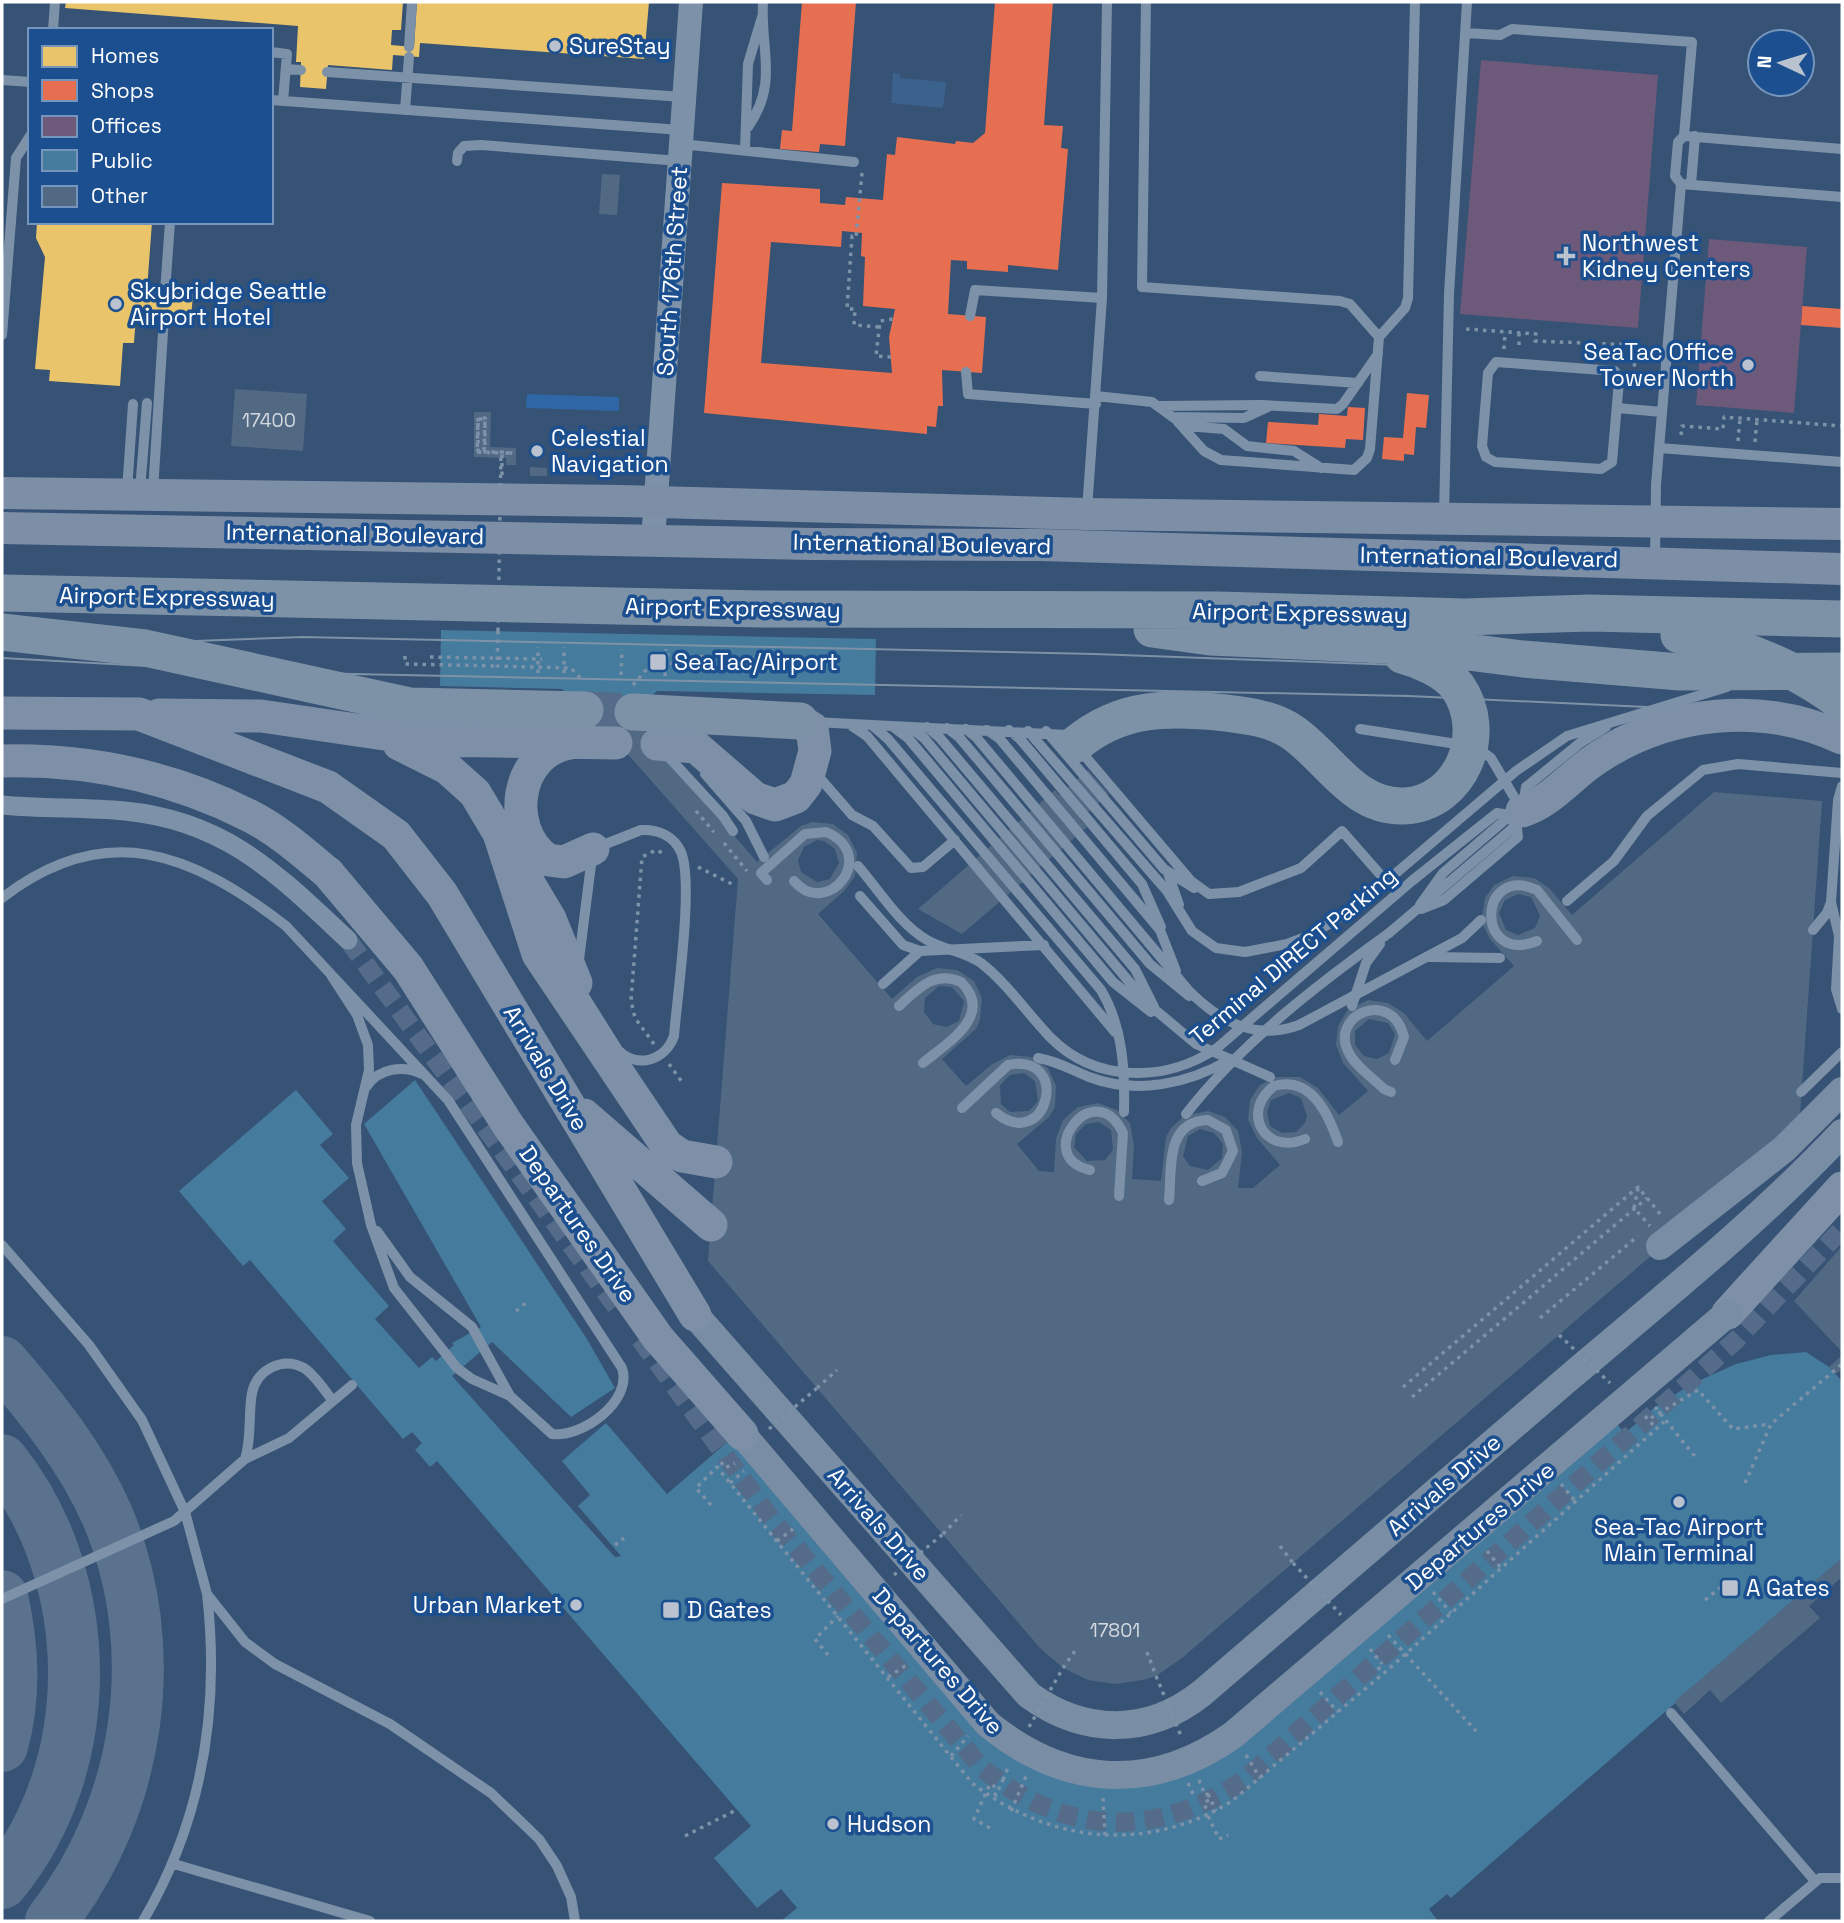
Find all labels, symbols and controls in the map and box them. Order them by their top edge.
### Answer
legend [28,28,273,224]
north arrow [1746,28,1816,98]
place label: SureStay [569,31,671,61]
marker: SureStay [547,38,563,54]
text: Homes [91,42,159,69]
text: N [1752,55,1777,69]
text: Shops [91,77,154,104]
text: Offices [91,112,162,139]
text: Public [91,147,153,174]
street label: South 176th Street [650,165,694,377]
text: Other [91,182,148,209]
place label: Northwest Kidney Centers [1582,228,1751,284]
marker: Northwest Kidney Centers [1556,246,1576,266]
place label: Skybridge Seattle Airport Hotel [130,276,327,332]
marker: Skybridge Seattle Airport Hotel [108,296,124,312]
place label: SeaTac Office Tower North [1584,337,1734,393]
marker: SeaTac Office Tower North [1740,357,1756,373]
house number: 17400 [242,408,296,433]
place label: Celestial Navigation [551,423,669,479]
marker: Celestial Navigation [529,443,545,459]
street label: International Boulevard [226,517,484,551]
street label: International Boulevard [793,527,1051,561]
street label: International Boulevard [1360,540,1618,574]
street label: Airport Expressway [59,580,275,614]
street label: Airport Expressway [625,591,841,625]
street label: Airport Expressway [1192,596,1408,630]
place label: SeaTac/Airport [674,647,838,677]
marker: SeaTac/Airport [648,652,668,672]
street label: Terminal DIRECT Parking [1183,860,1403,1052]
street label: Arrivals Drive [497,1000,595,1136]
street label: Departures Drive [513,1140,643,1308]
street label: Arrivals Drive [1381,1427,1507,1543]
street label: Departures Drive [1399,1455,1561,1597]
street label: Arrivals Drive [821,1461,937,1587]
marker: Sea-Tac Airport Main Terminal [1671,1494,1687,1510]
place label: Sea-Tac Airport Main Terminal [1594,1512,1764,1568]
place label: A Gates [1746,1573,1830,1603]
marker: A Gates [1720,1578,1740,1598]
street label: Departures Drive [866,1581,1010,1741]
place label: Urban Market [413,1590,562,1620]
place label: D Gates [687,1595,772,1625]
marker: Urban Market [568,1597,584,1613]
marker: D Gates [661,1600,681,1620]
house number: 17801 [1090,1618,1140,1643]
place label: Hudson [847,1809,931,1839]
marker: Hudson [825,1816,841,1832]

